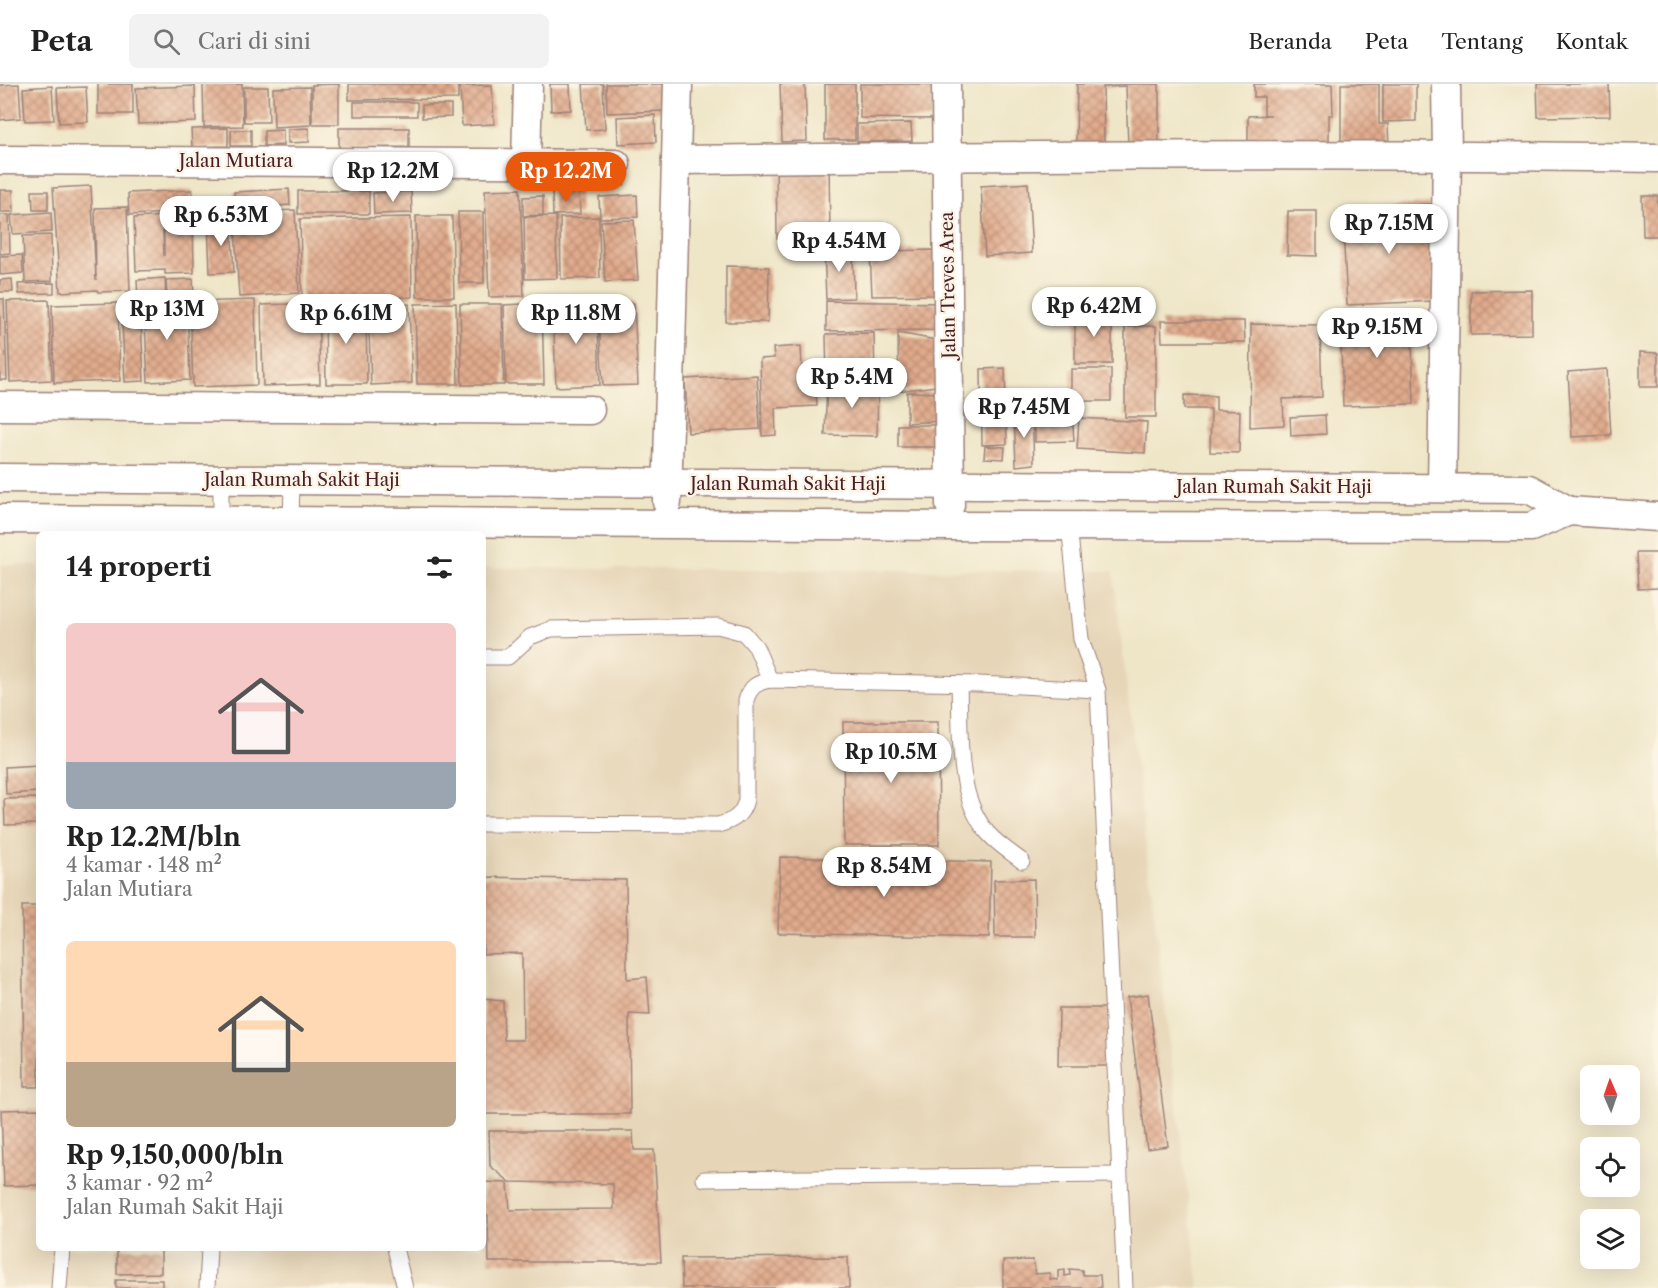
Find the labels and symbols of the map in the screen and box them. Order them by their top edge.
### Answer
street label: Jalan Mutiara [176,150,293,172]
pin: Rp 12.2M [331,152,455,203]
pin: Rp 12.2M [504,152,628,203]
pin: Rp 6.53M [159,196,283,247]
pin: Rp 7.15M [1327,204,1451,255]
street label: Jalan Treves Area [936,211,960,362]
pin: Rp 4.54M [777,222,901,273]
pin: Rp 6.42M [1032,287,1156,338]
pin: Rp 13M [118,290,216,341]
pin: Rp 6.61M [284,294,408,345]
pin: Rp 11.8M [514,294,638,345]
pin: Rp 9.15M [1315,308,1439,359]
pin: Rp 5.4M [797,358,907,409]
pin: Rp 7.45M [962,388,1086,439]
street label: Jalan Rumah Sakit Haji [201,469,400,491]
street label: Jalan Rumah Sakit Haji [687,473,886,495]
street label: Jalan Rumah Sakit Haji [1173,476,1372,498]
pin: Rp 10.5M [829,733,953,784]
pin: Rp 8.54M [822,847,946,898]
north arrow [1580,1065,1640,1125]

